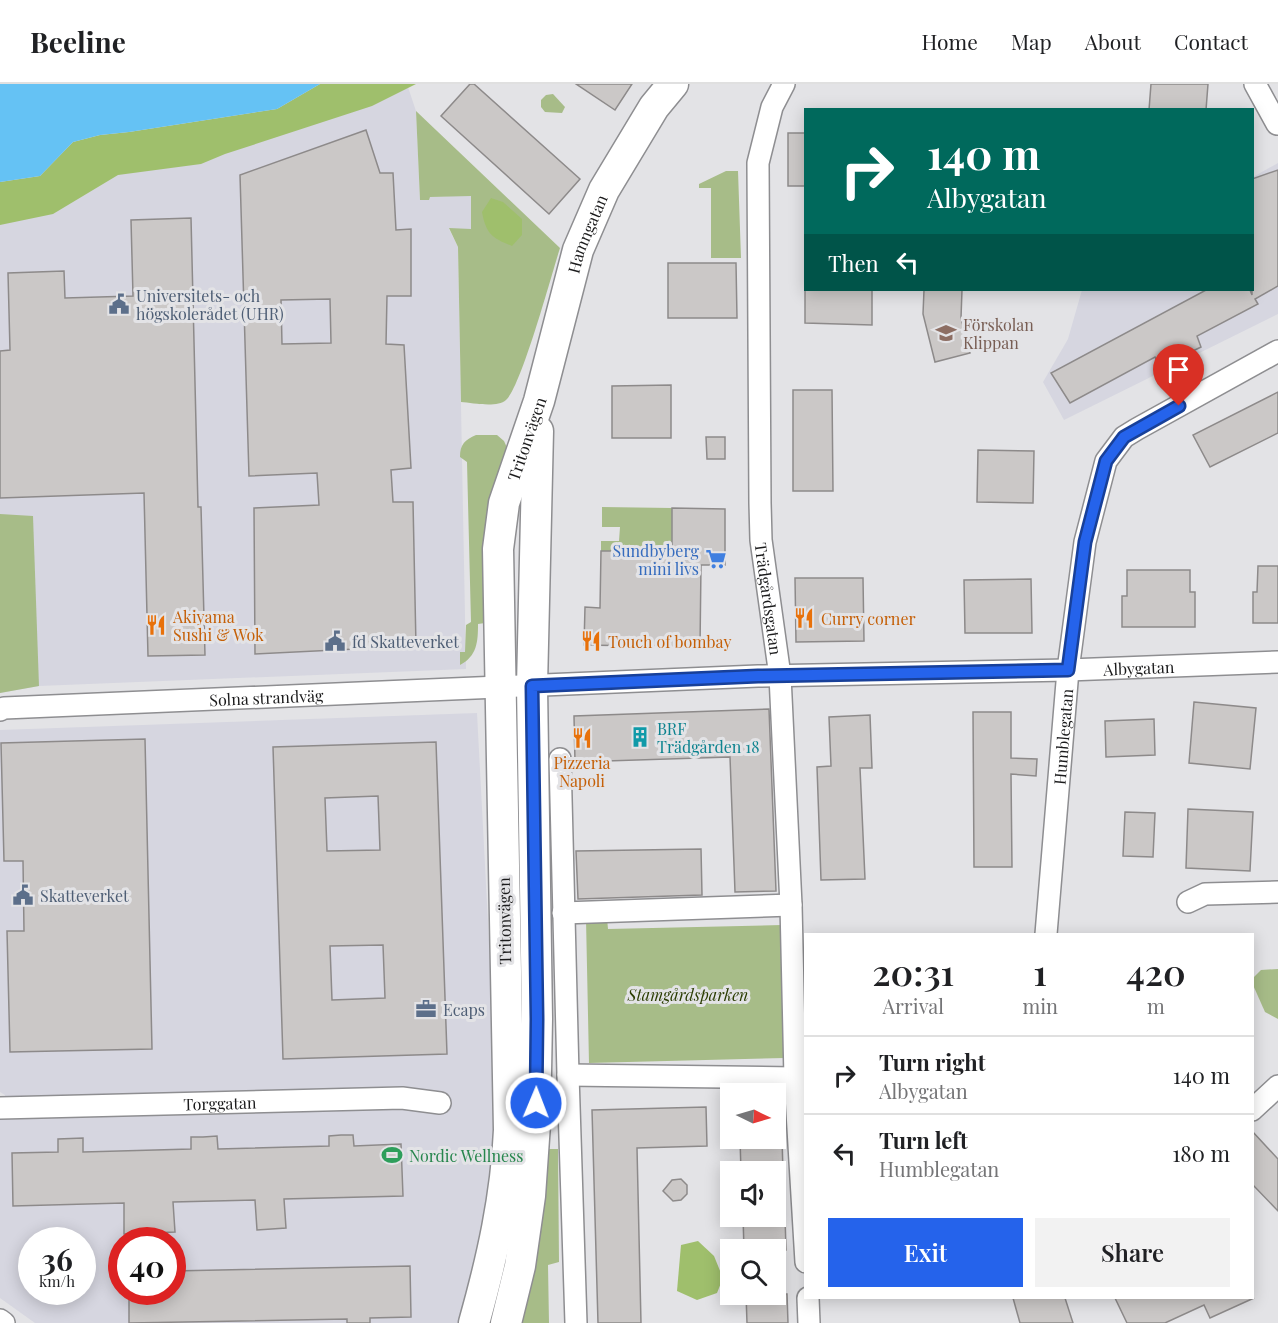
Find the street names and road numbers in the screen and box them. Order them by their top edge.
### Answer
street label: Hamngatan [562,191,612,275]
street label: Tritonvägen [502,394,550,483]
street label: Trädgårdsgatan [751,541,788,657]
street label: Albygatan [1102,655,1175,679]
street label: Solna strandväg [209,684,324,710]
street label: Humblegatan [1048,687,1077,786]
street label: Tritonvägen [493,877,515,965]
street label: Torggatan [183,1091,257,1114]

